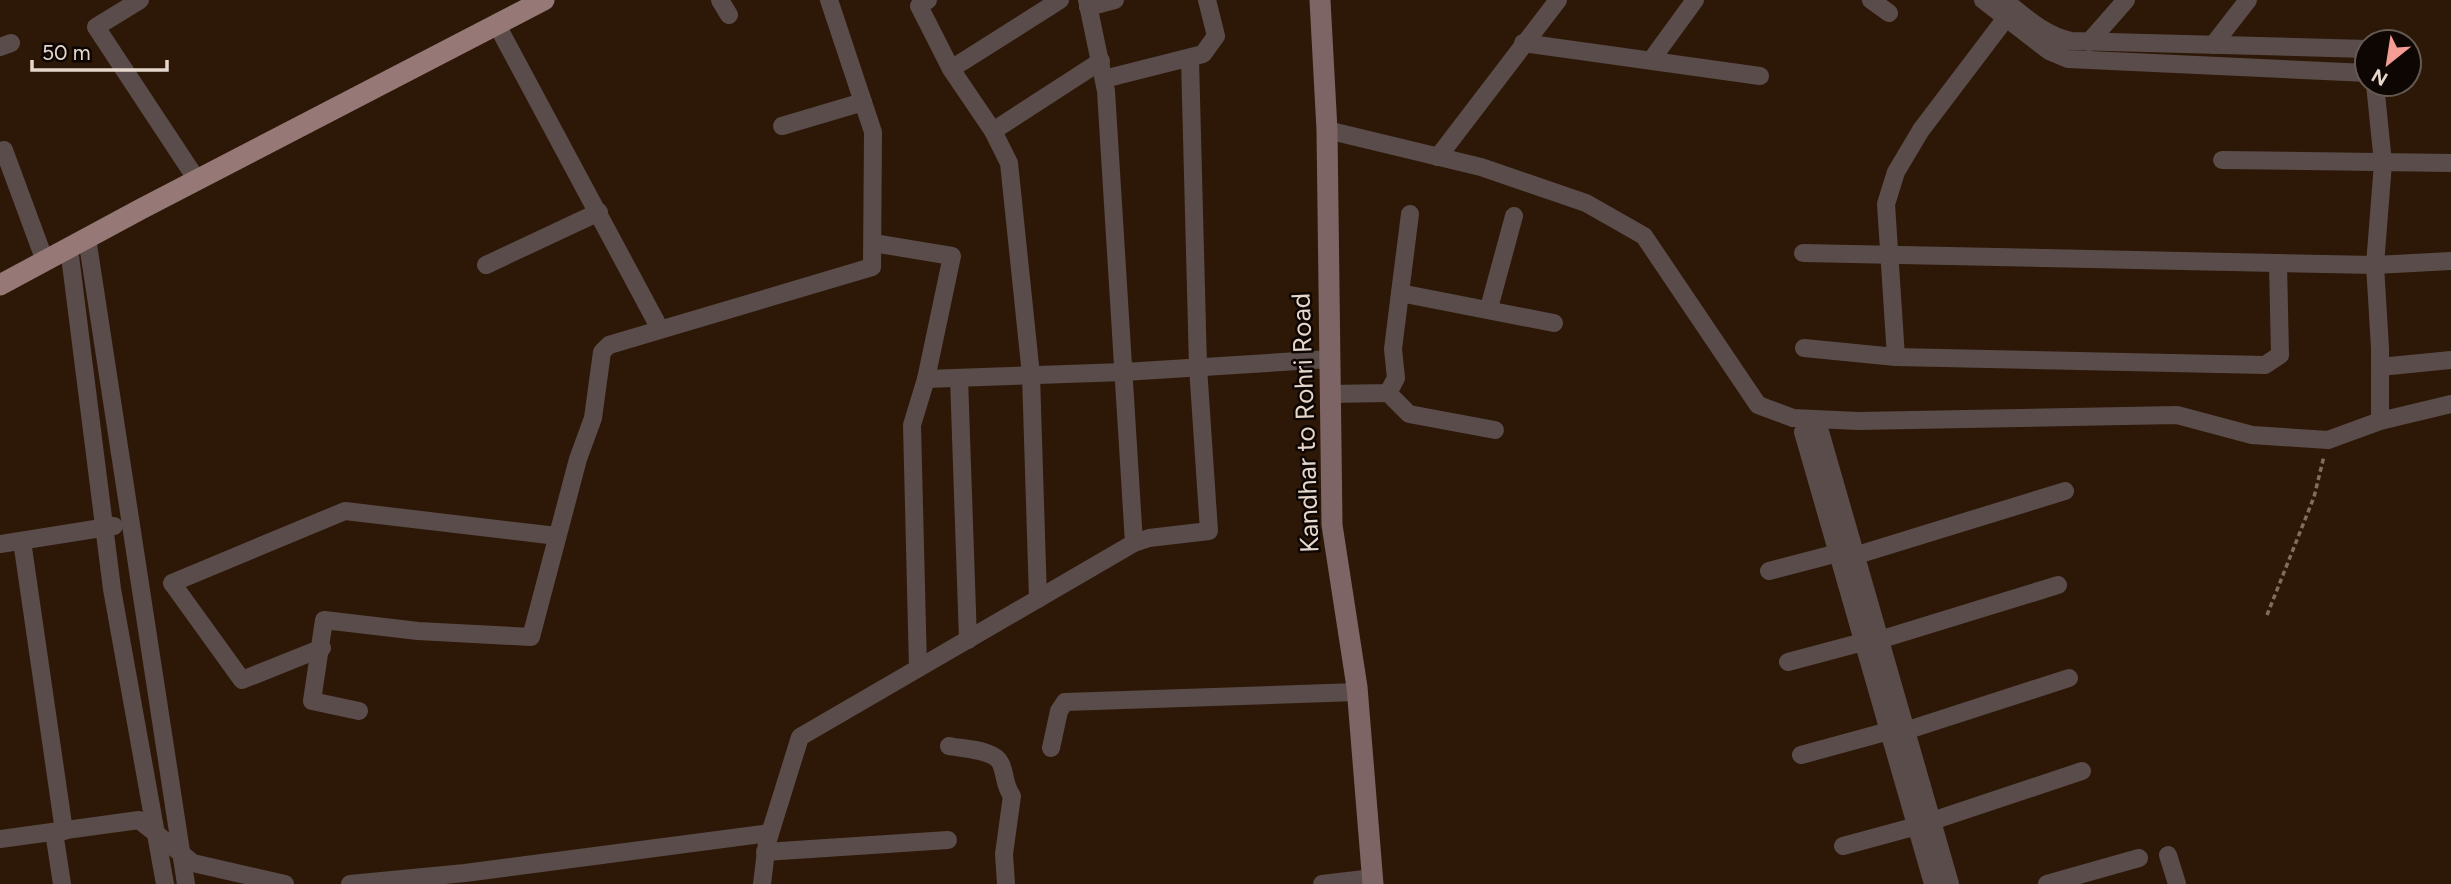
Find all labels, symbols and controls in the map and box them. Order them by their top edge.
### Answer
scale bar [32,28,166,72]
north arrow [2353,28,2423,98]
text: 50 m [42,40,91,65]
text: N [2368,64,2392,91]
street label: Kandhar to Rohri Road [1284,293,1326,553]

